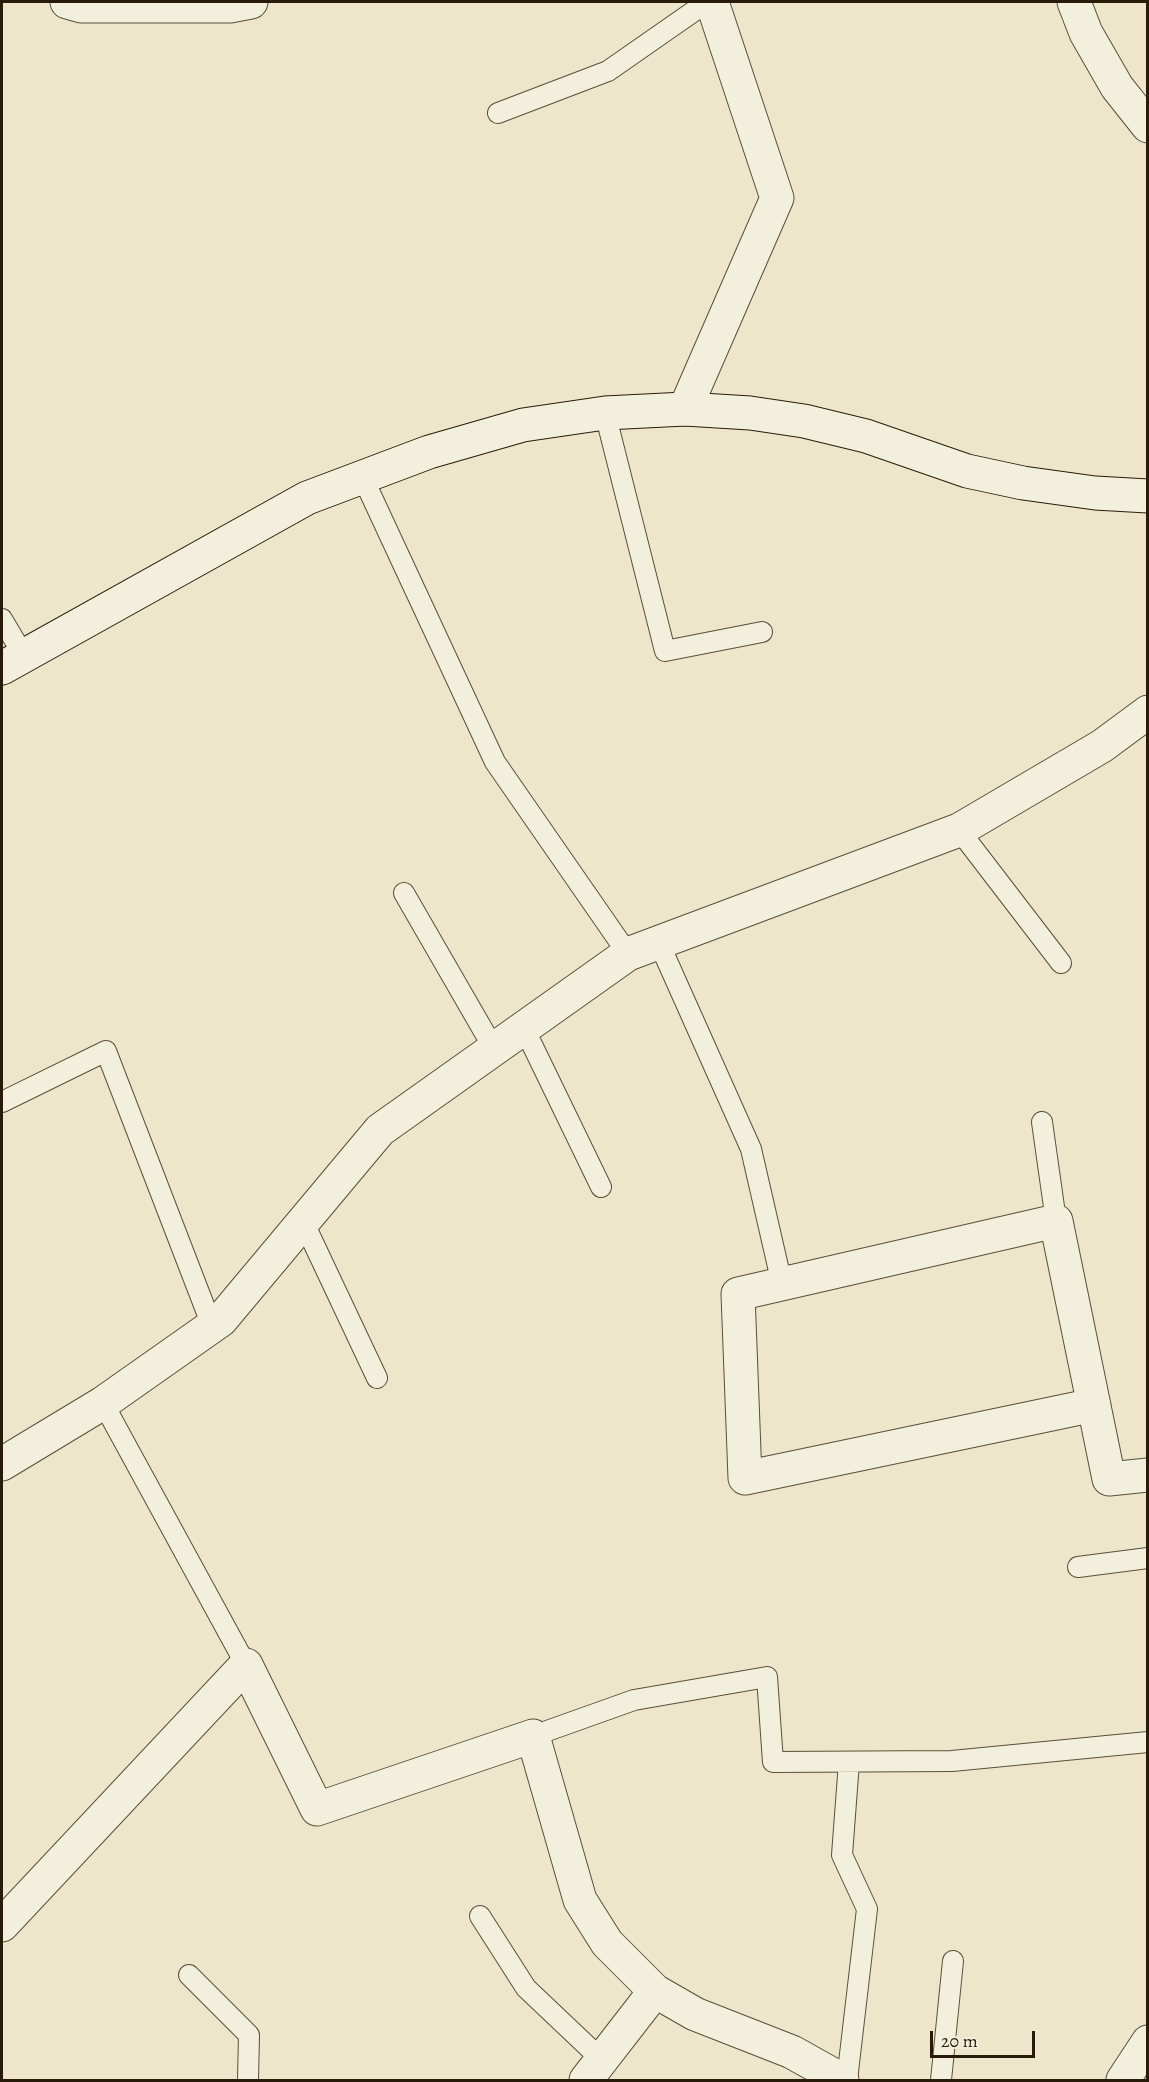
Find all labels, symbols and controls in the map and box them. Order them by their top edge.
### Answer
scale bar [933,2019,1038,2057]
text: 20 m [941,2029,978,2053]

